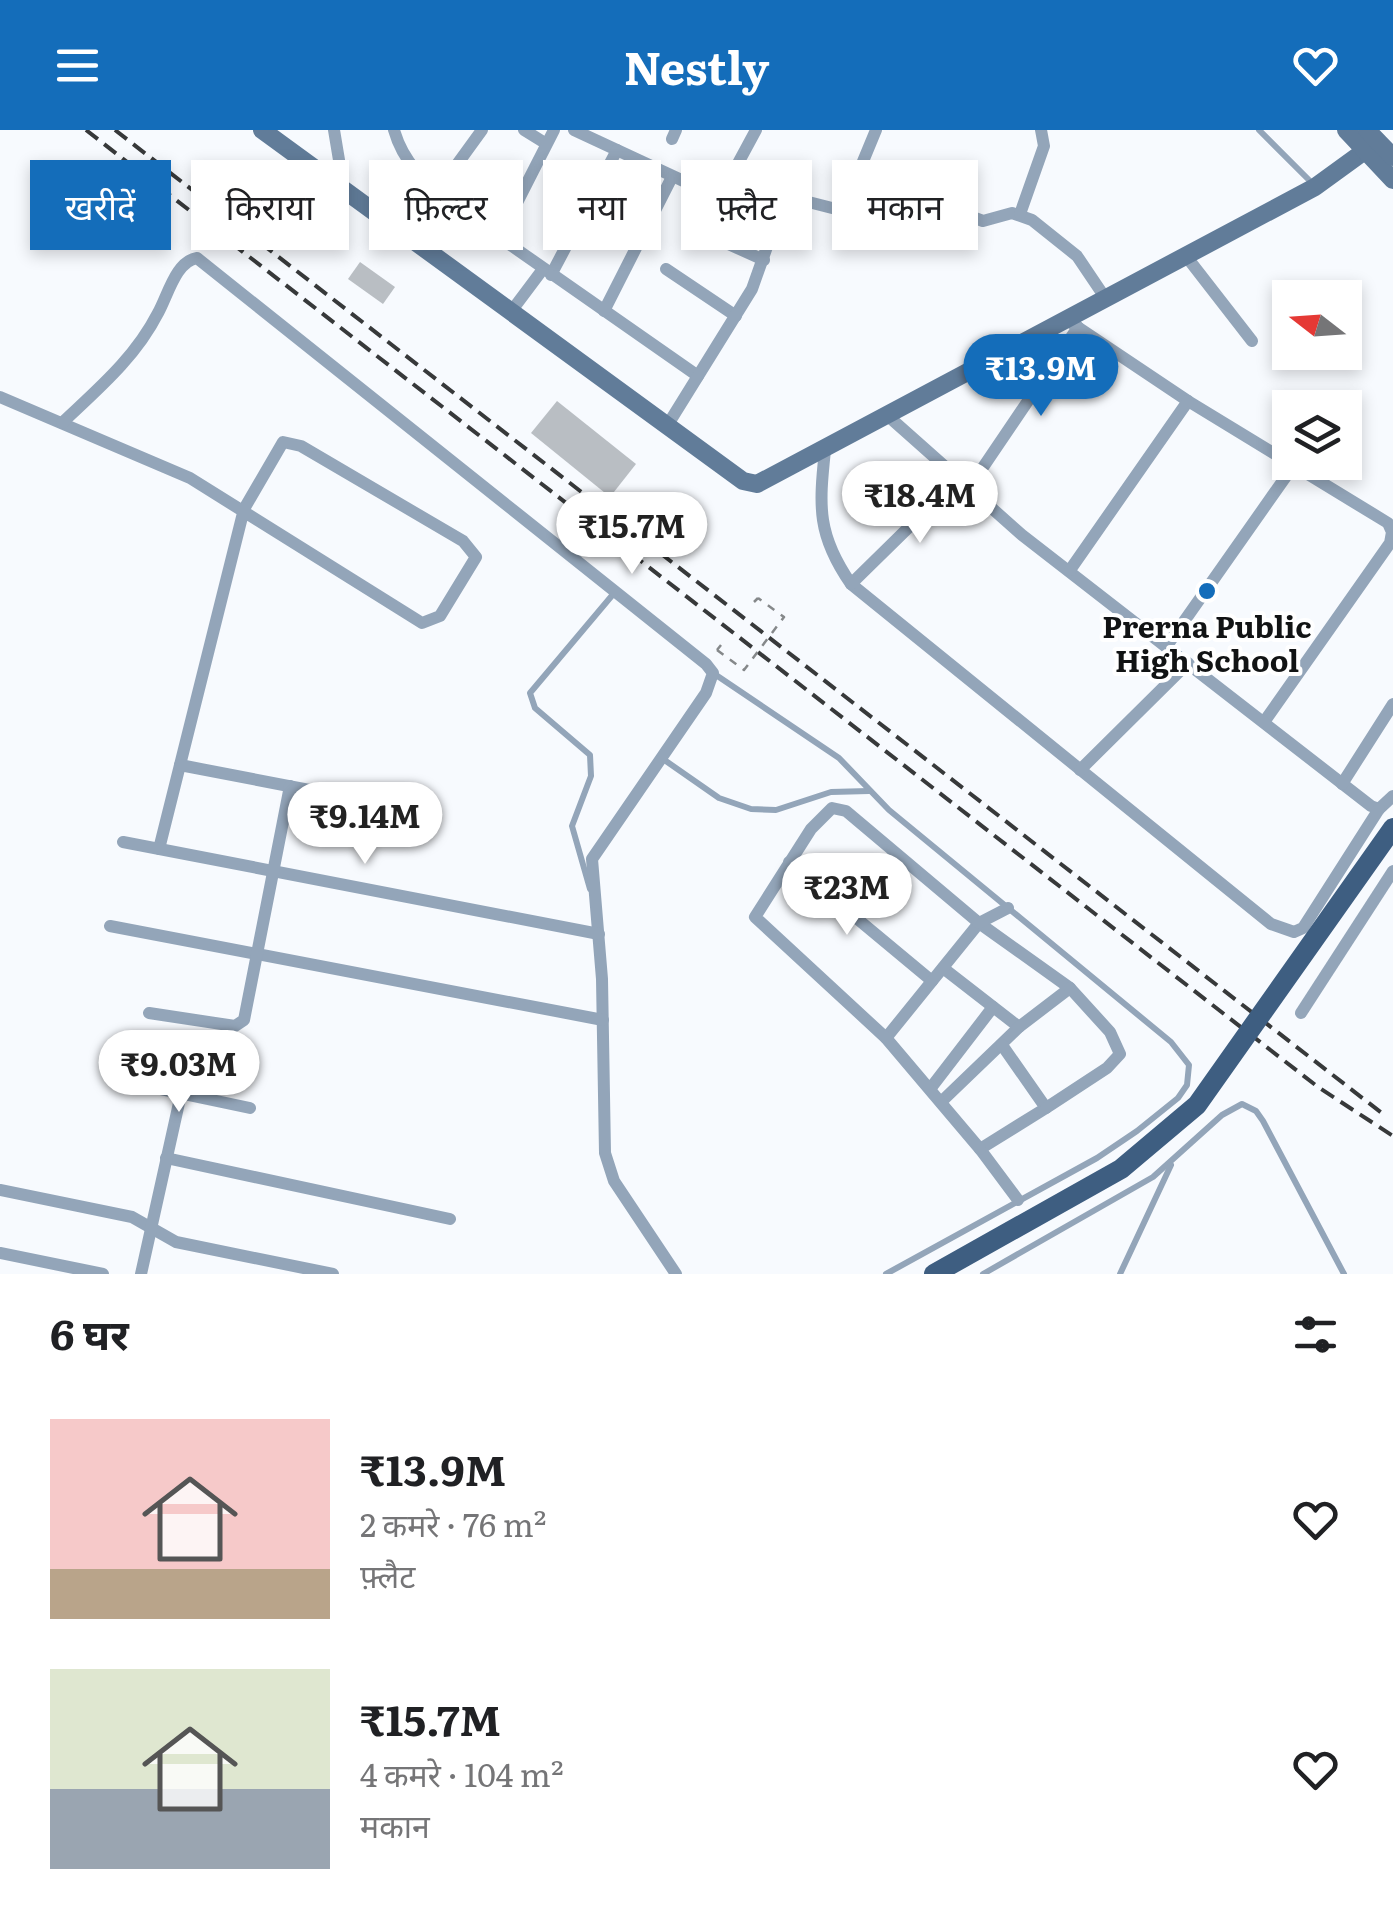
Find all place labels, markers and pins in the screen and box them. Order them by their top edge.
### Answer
pin: ₹13.9M [960,334,1122,419]
pin: ₹18.4M [839,461,1001,546]
pin: ₹15.7M [551,492,713,577]
marker: Prerna Public High School [1196,580,1218,602]
place label: Prerna Public High School [1102,603,1312,681]
pin: ₹9.14M [284,782,446,867]
pin: ₹23M [788,853,906,938]
pin: ₹9.03M [98,1030,260,1115]

